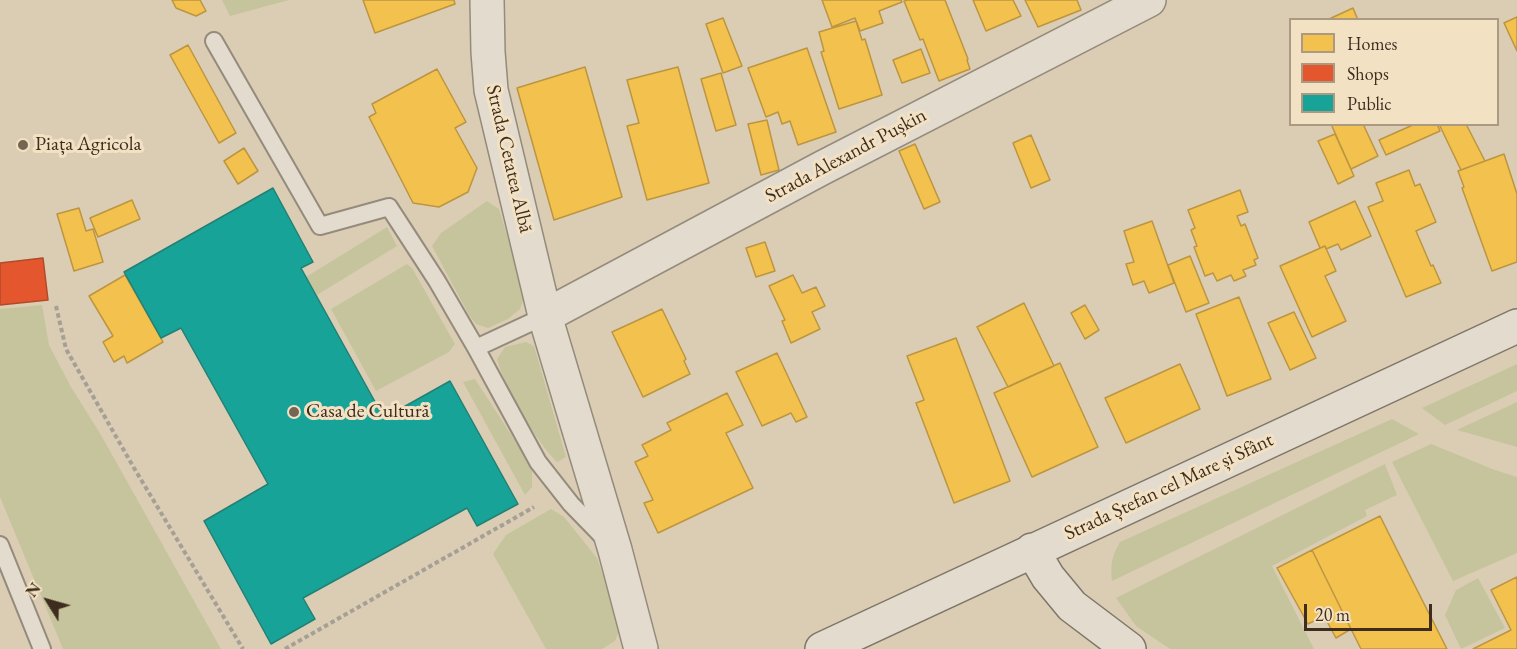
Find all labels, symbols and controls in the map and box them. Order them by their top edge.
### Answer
legend [1289,18,1499,126]
text: Homes [1347,32,1397,55]
text: Shops [1347,62,1389,85]
street label: Strada Cetatea Albă [480,83,538,235]
text: Public [1347,92,1391,115]
street label: Strada Alexandr Pușkin [761,103,931,209]
place label: Piața Agricola [35,133,141,157]
marker: Piața Agricola [16,138,30,152]
place label: Casa de Cultură [306,400,430,424]
marker: Casa de Cultură [287,405,301,419]
street label: Strada Ștefan cel Mare și Sfânt [1061,428,1277,546]
north arrow [18,571,78,631]
text: N [21,578,46,601]
scale bar [1307,592,1434,630]
text: 20 m [1315,603,1350,626]

